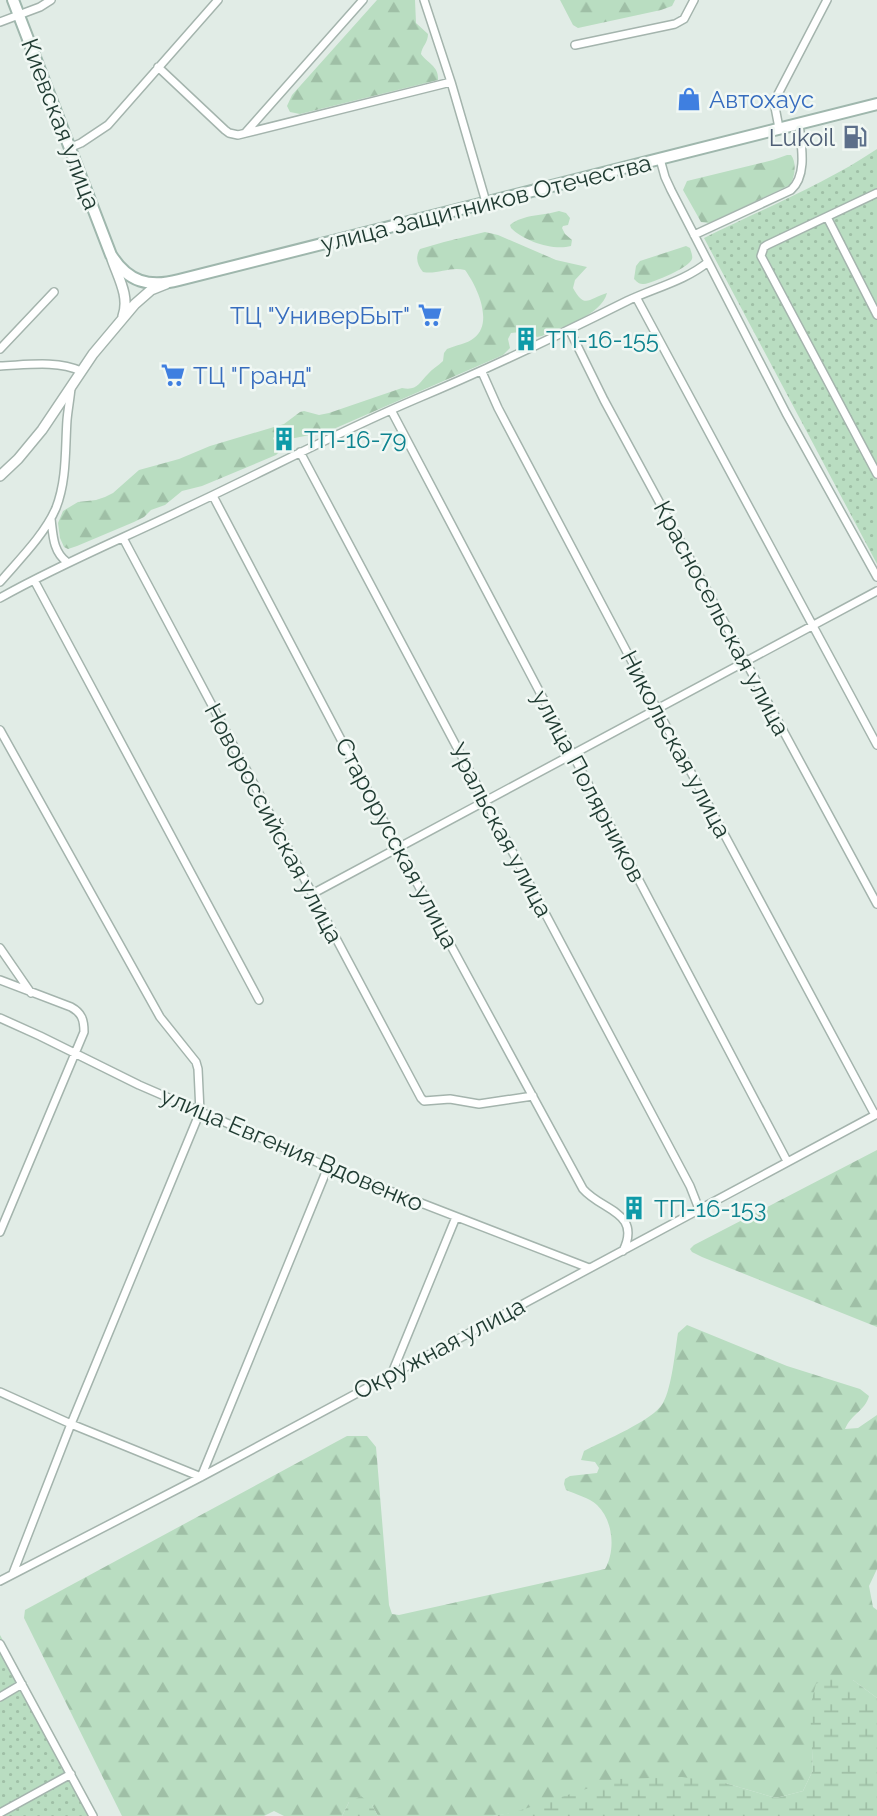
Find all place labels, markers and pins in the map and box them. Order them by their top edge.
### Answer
shop icon: Автохаус [675,85,703,113]
place label: Автохаус [709,85,814,114]
place label: Lukoil [769,123,835,152]
fuel station icon: Lukoil [841,123,869,151]
place label: ТЦ "УниверБыт" [230,301,410,330]
supermarket icon: ТЦ "УниверБыт" [416,301,444,329]
building icon: ТП-16-155 [512,325,540,353]
place label: ТП-16-155 [546,325,659,354]
supermarket icon: ТЦ "Гранд" [159,361,187,389]
place label: ТЦ "Гранд" [193,361,312,390]
building icon: ТП-16-79 [270,425,298,453]
place label: ТП-16-79 [304,425,407,454]
building icon: ТП-16-153 [620,1194,648,1222]
place label: ТП-16-153 [654,1194,767,1223]

